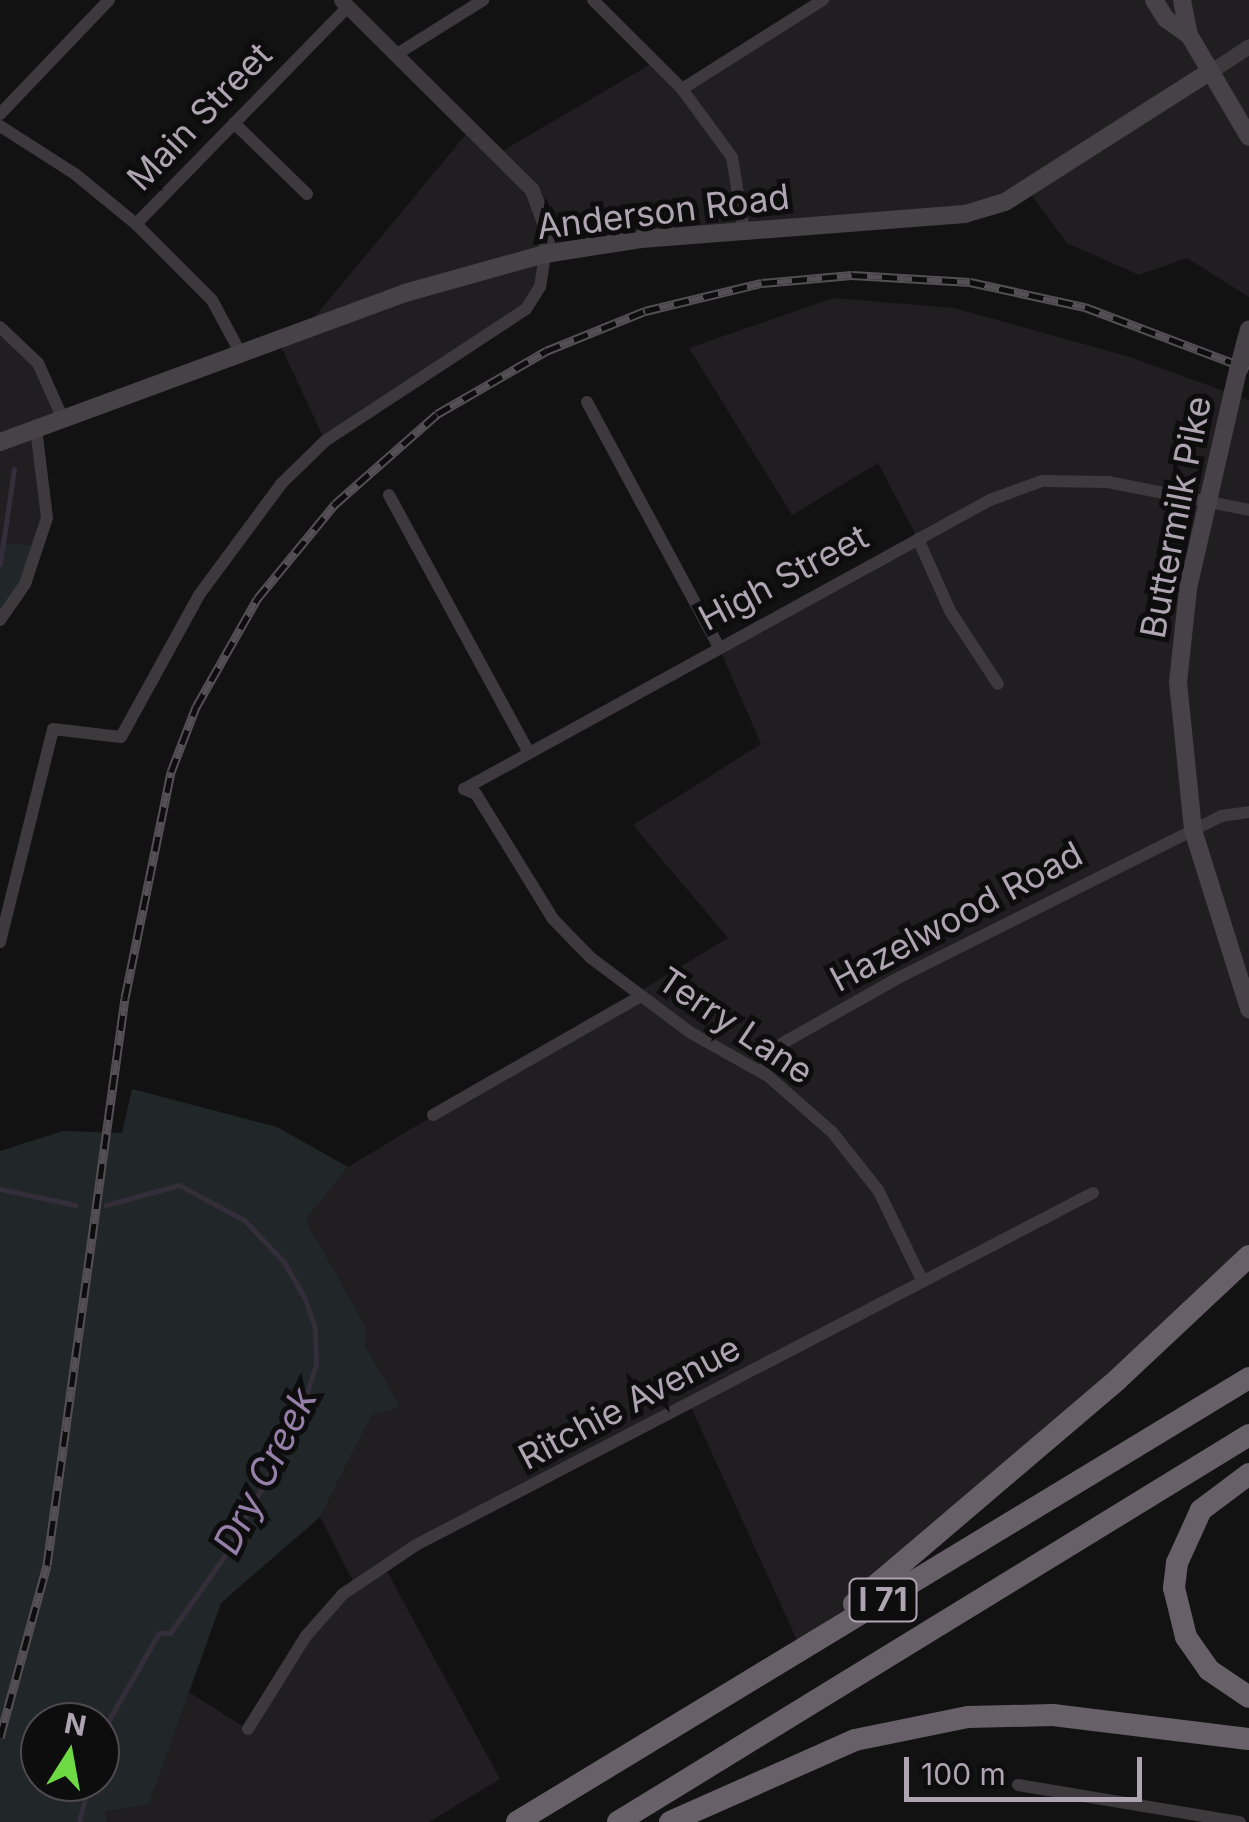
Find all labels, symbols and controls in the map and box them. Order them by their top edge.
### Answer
street label: Main Street [118,33,280,199]
street label: Anderson Road [534,175,792,247]
street label: Buttermilk Pike [1131,392,1219,642]
street label: High Street [691,515,875,639]
street label: Hazelwood Road [823,832,1089,1000]
street label: Terry Lane [651,958,821,1092]
street label: Ritchie Avenue [511,1326,747,1478]
water label: Dry Creek [204,1380,326,1562]
road number: I 71 [848,1573,918,1627]
north arrow [20,1702,120,1802]
text: N [62,1706,89,1743]
scale bar [909,1737,1146,1799]
text: 100 m [921,1756,1006,1792]

